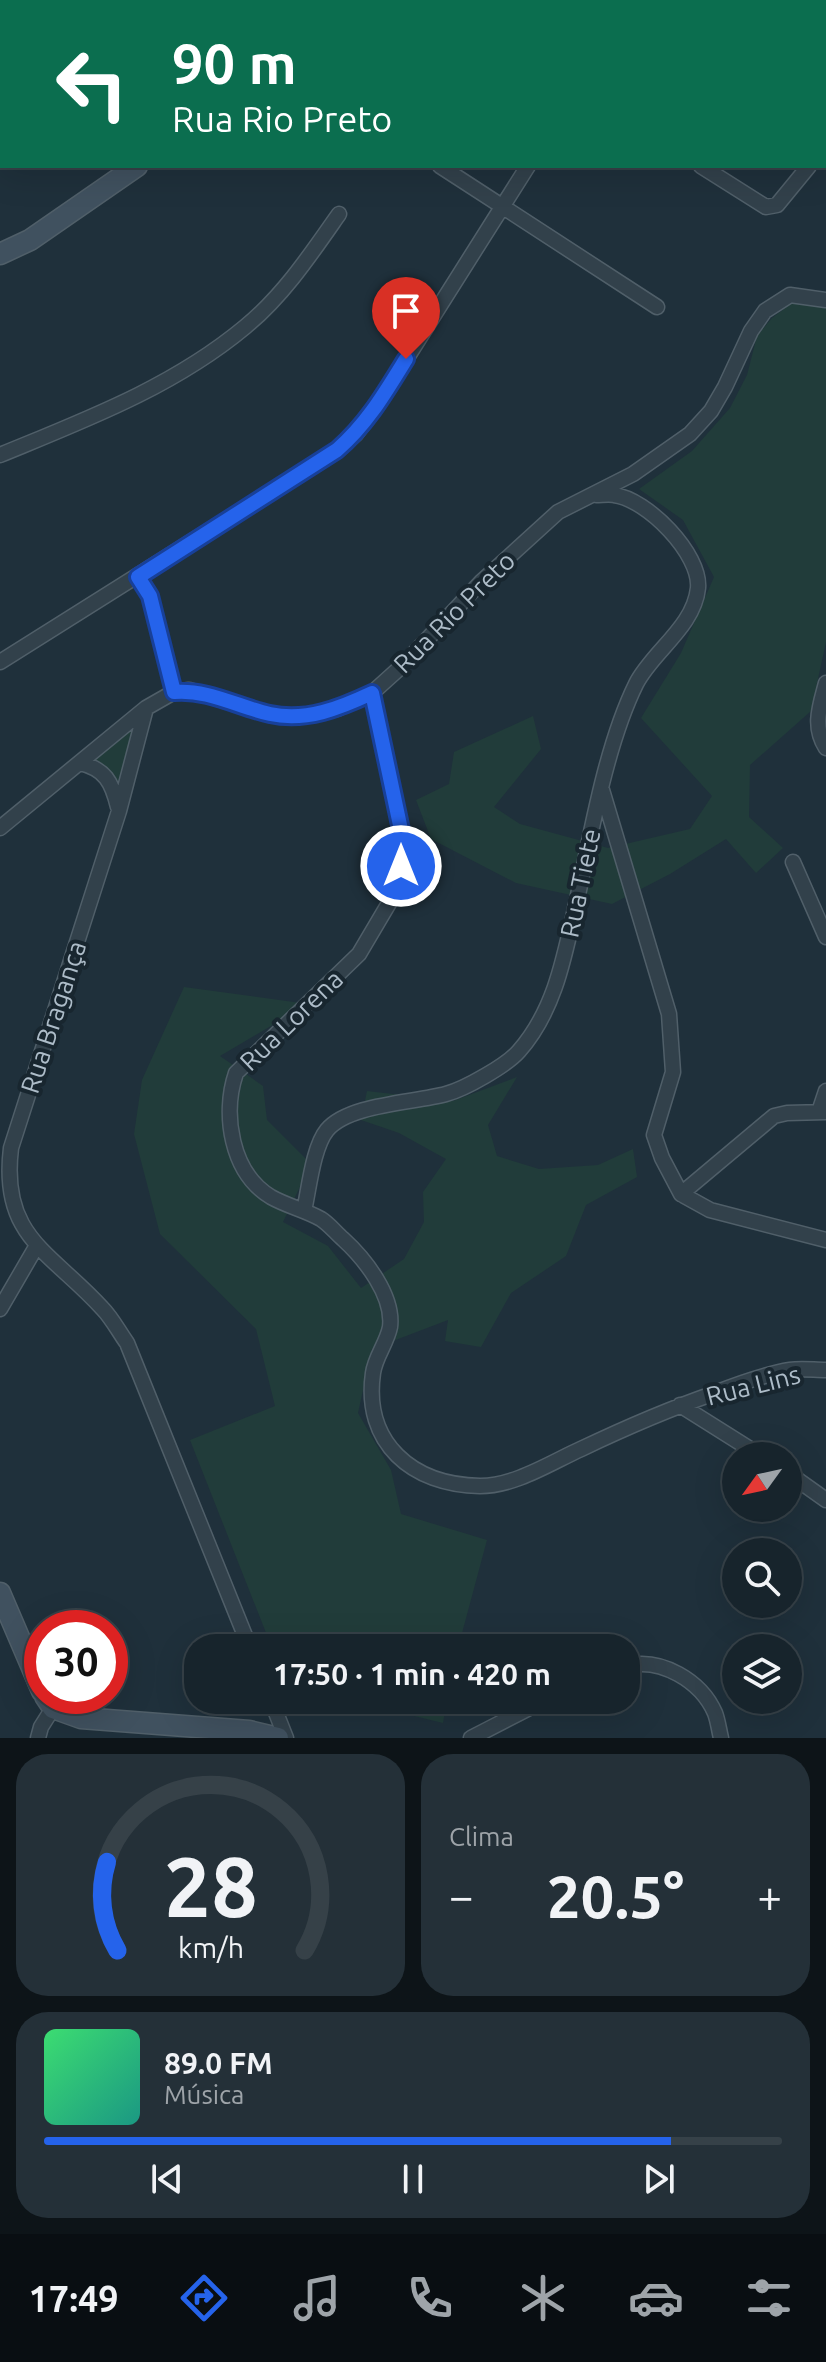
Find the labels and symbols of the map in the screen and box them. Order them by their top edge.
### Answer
pin [372,277,440,359]
street label: Rua Rio Preto [387,545,521,679]
position arrow [359,824,443,908]
street label: Rua Tiete [554,826,606,940]
street label: Rua Bragança [15,937,91,1097]
street label: Rua Lorena [234,964,348,1076]
street label: Rua Lins [703,1359,803,1411]
north arrow [722,1442,802,1522]
speed limit sign: 30 [24,1610,128,1714]

